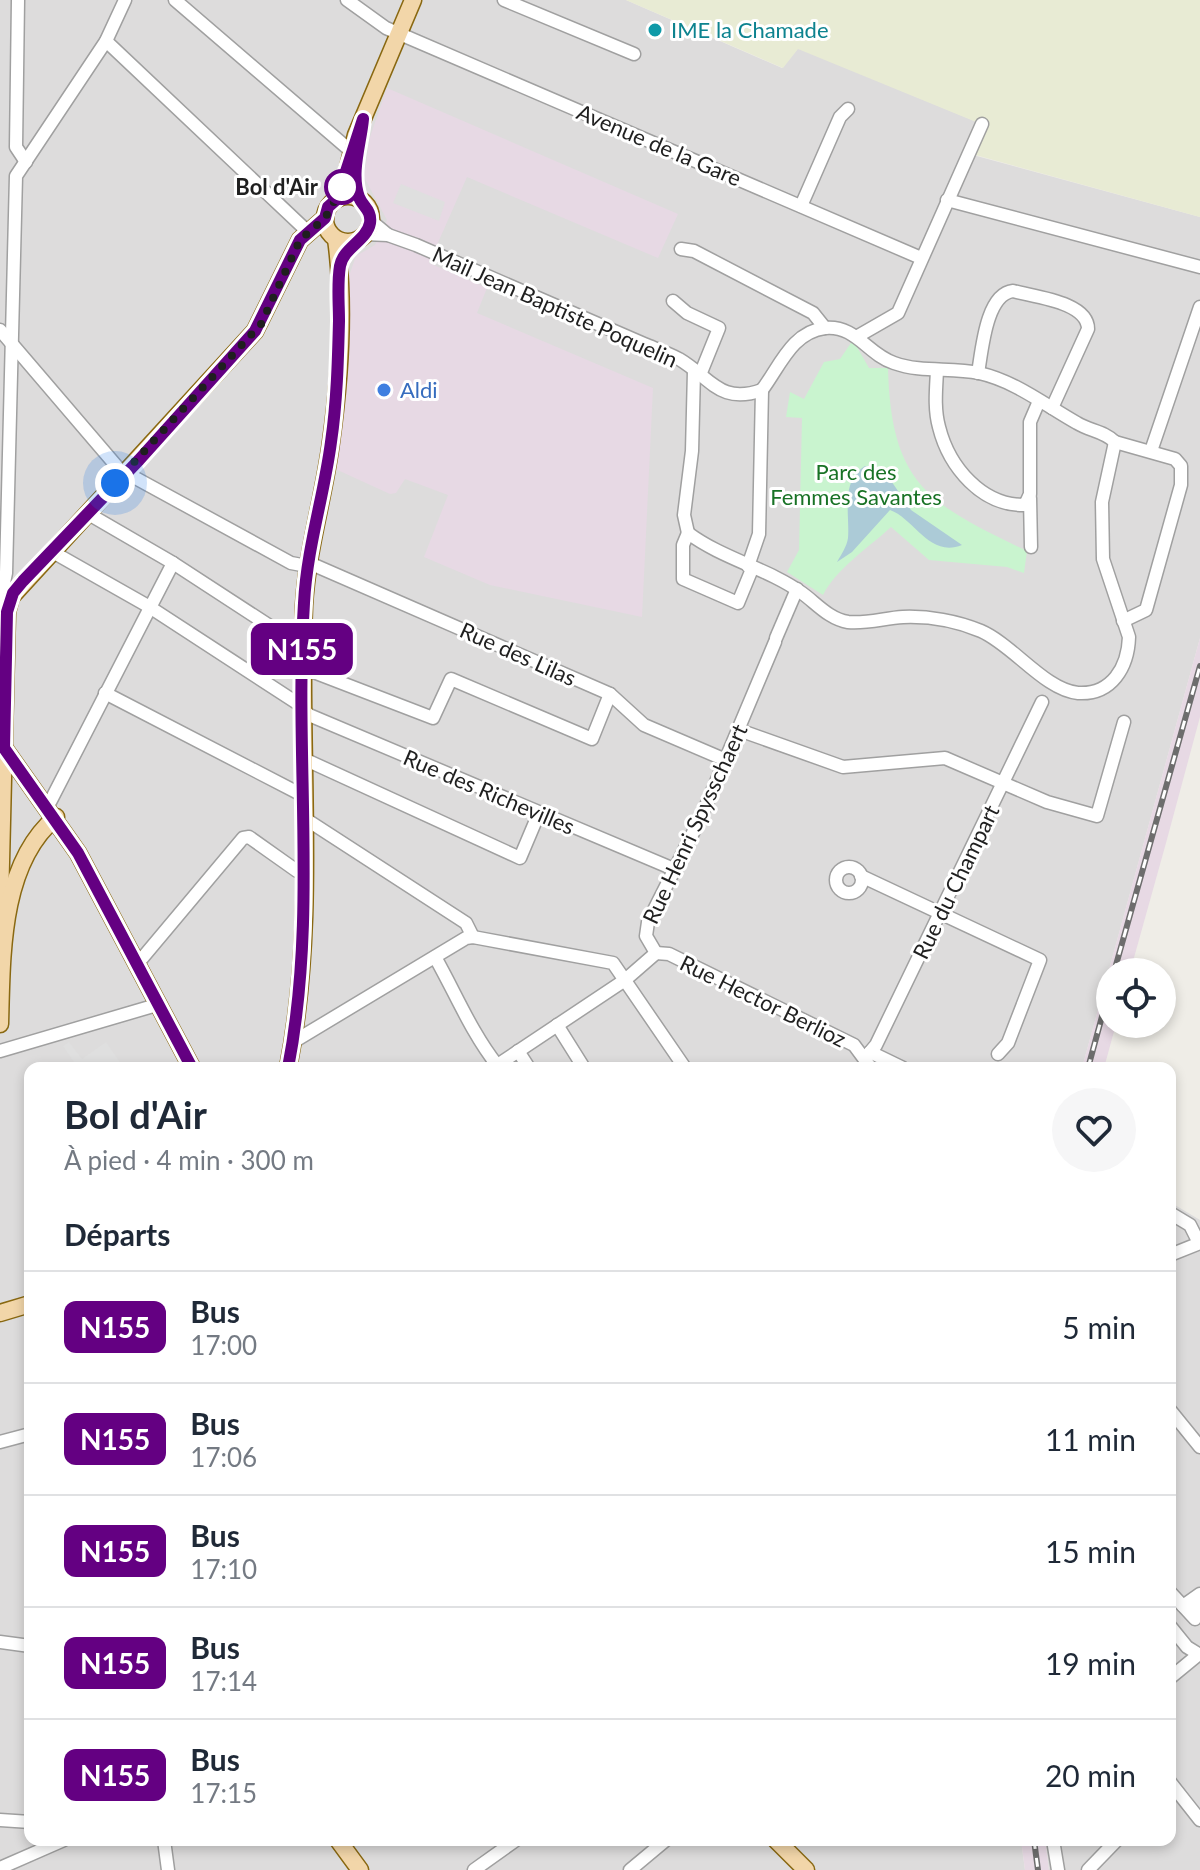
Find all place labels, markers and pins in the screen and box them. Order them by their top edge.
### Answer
place label: IME la Chamade [671,16,829,43]
marker: IME la Chamade [646,21,664,39]
marker: Bol d'Air [325,170,359,204]
place label: Bol d'Air [235,173,319,200]
place label: Aldi [400,376,438,403]
marker: Aldi [375,381,393,399]

